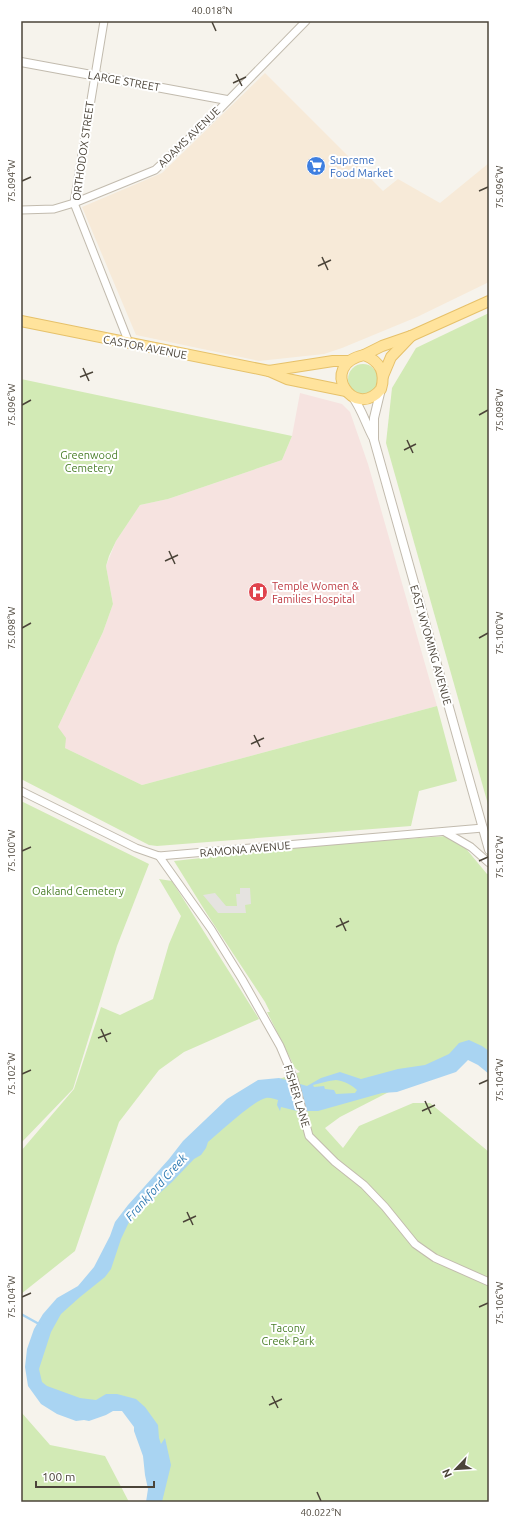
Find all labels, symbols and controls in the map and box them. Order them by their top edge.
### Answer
text: 40.018°N [191,5,233,16]
street label: LARGE STREET [87,69,161,93]
street label: ORTHODOX STREET [70,100,96,202]
street label: ADAMS AVENUE [156,105,222,169]
place label: Supreme Food Market [330,154,393,179]
supermarket icon: Supreme Food Market [305,155,327,177]
text: 75.094°W [6,159,17,203]
text: 75.096°W [494,165,505,209]
street label: CASTOR AVENUE [102,333,188,361]
text: 75.096°W [6,383,17,427]
text: 75.098°W [494,388,505,432]
park label: Greenwood Cemetery [60,449,118,474]
place label: Temple Women & Families Hospital [272,580,360,605]
hospital icon: Temple Women & Families Hospital [247,581,269,603]
street label: EAST WYOMING AVENUE [408,584,454,706]
text: 75.098°W [6,606,17,650]
text: 75.100°W [494,611,505,655]
text: 75.100°W [6,829,17,873]
text: 75.102°W [494,835,505,879]
street label: RAMONA AVENUE [199,839,291,859]
park label: Oakland Cemetery [32,885,125,897]
text: 75.102°W [6,1052,17,1096]
text: 75.104°W [494,1058,505,1102]
street label: FISHER LANE [282,1063,312,1129]
water label: Frankford Creek [123,1150,190,1223]
text: 75.104°W [6,1275,17,1319]
text: 75.106°W [494,1281,505,1325]
park label: Tacony Creek Park [262,1322,315,1347]
north arrow [436,1449,476,1489]
scale bar [36,1463,154,1489]
text: N [440,1467,454,1479]
text: 100 m [42,1470,75,1483]
text: 40.022°N [300,1507,342,1518]

